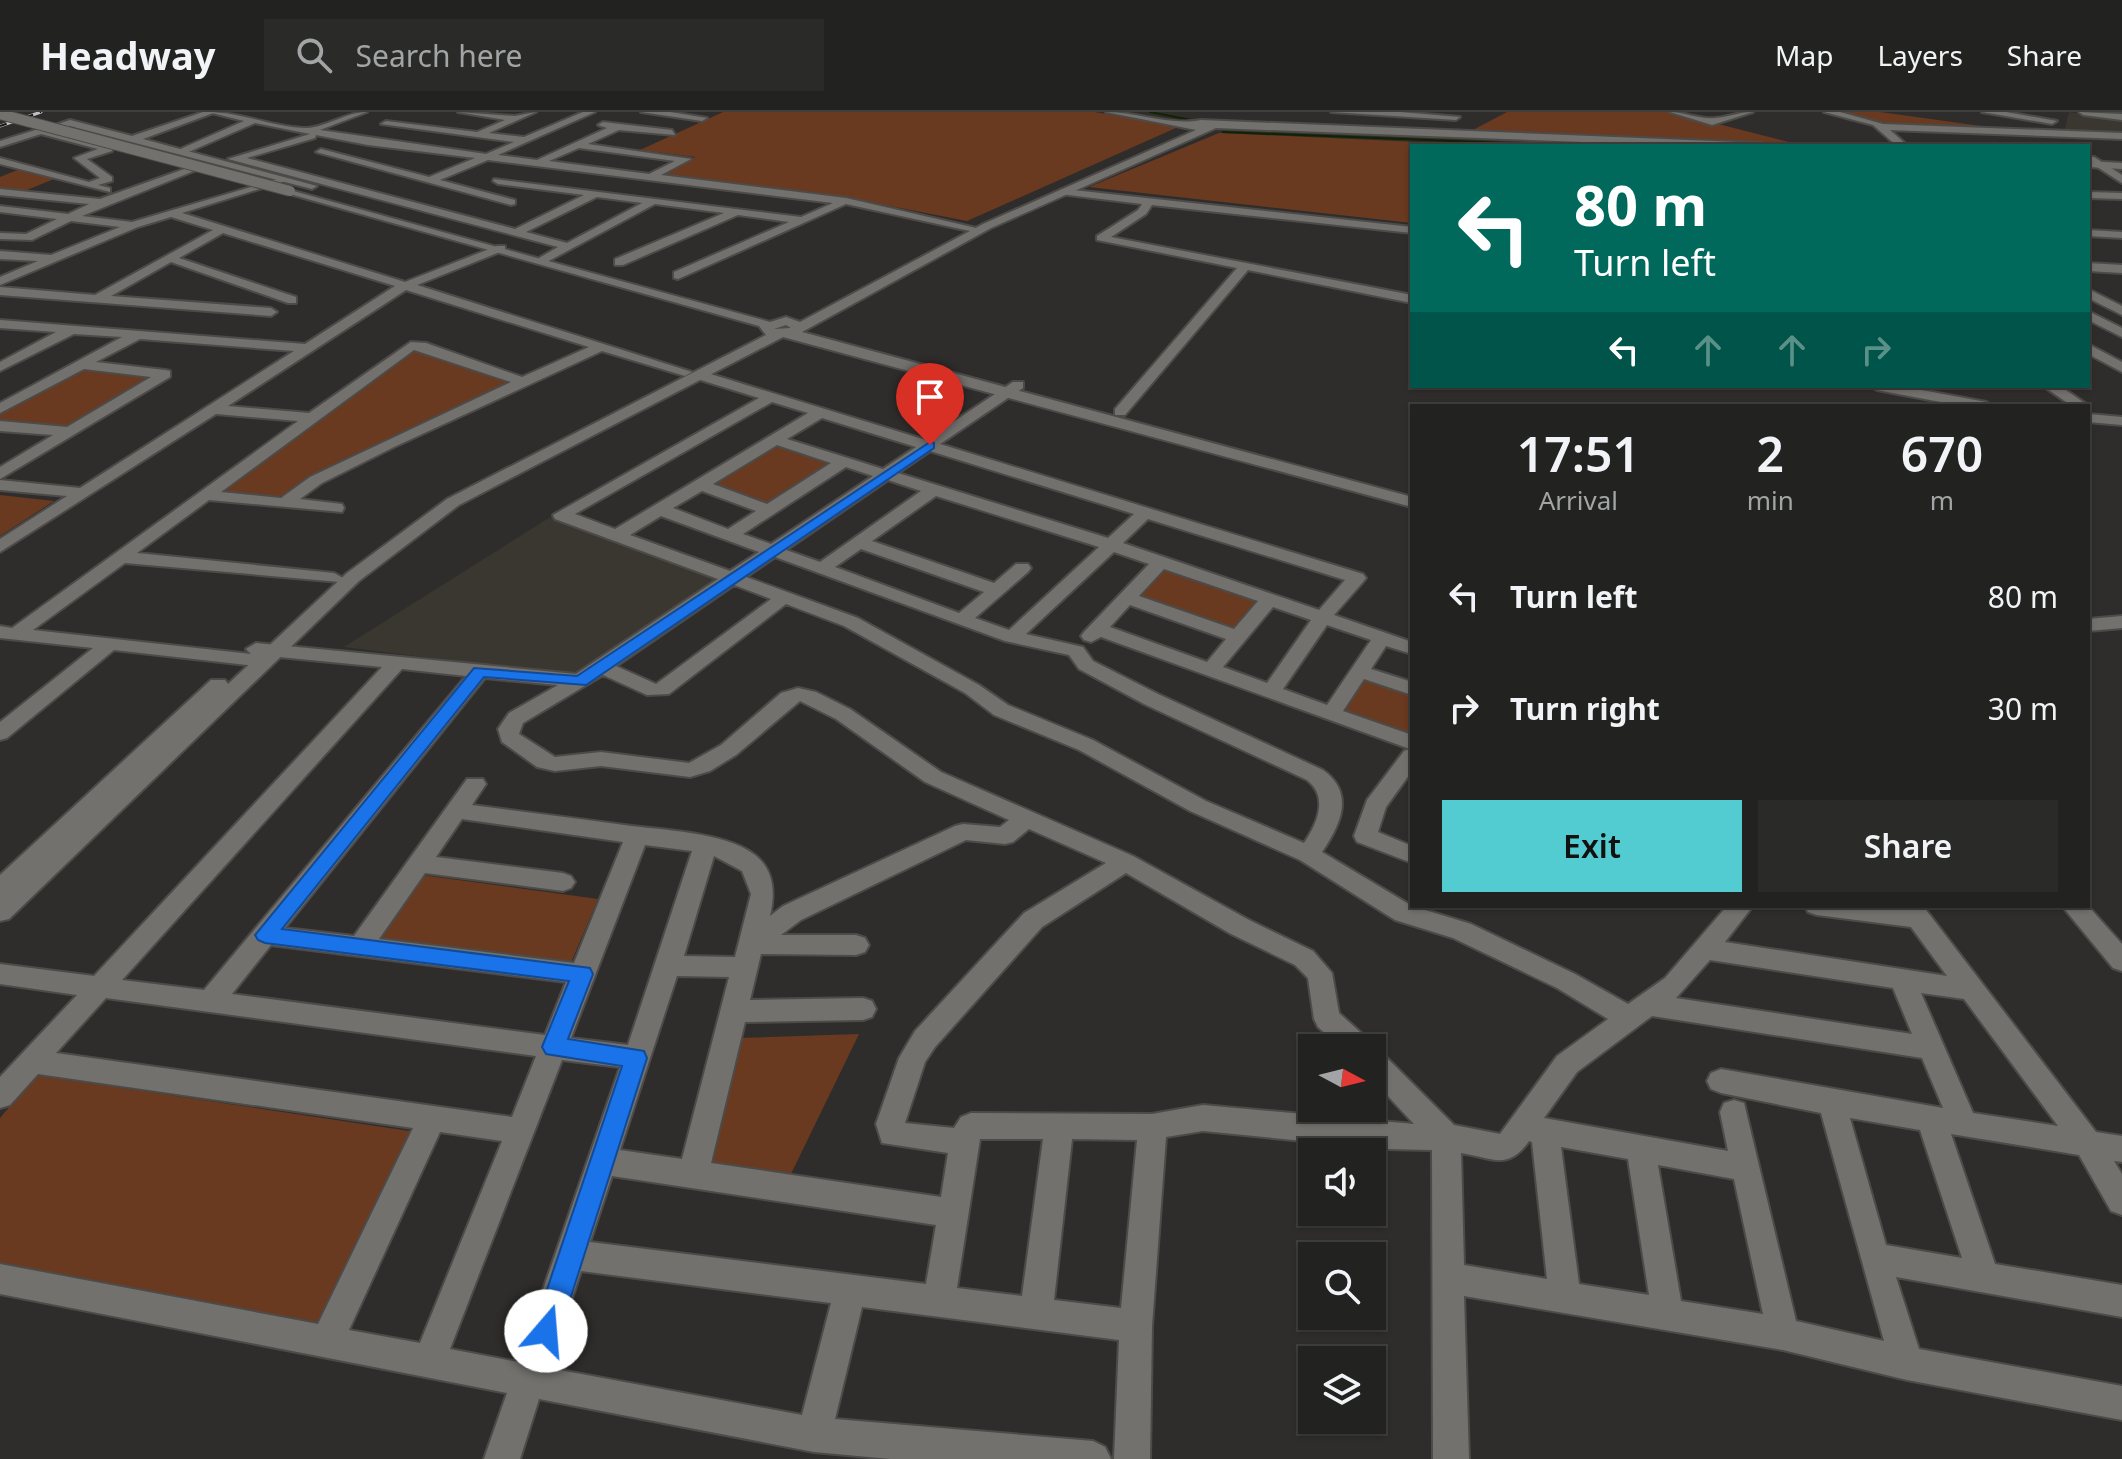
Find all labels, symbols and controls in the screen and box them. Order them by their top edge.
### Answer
search box [264,19,824,91]
text: Headway [40,29,216,81]
icon: search [292,33,336,77]
text: Search here [356,35,522,76]
text: Map [1775,36,1833,74]
text: Layers [1877,36,1963,74]
text: Share [2007,36,2082,74]
text: 80 m [1574,166,1707,242]
icon: left [1442,176,1546,280]
text: Turn left [1574,238,1716,287]
icon: left [1602,328,1646,372]
icon: ahead [1686,328,1730,372]
icon: ahead [1770,328,1814,372]
icon: right [1854,328,1898,372]
pin [896,363,964,445]
icon: arrive [908,375,952,419]
text: 17:51 [1517,421,1640,486]
text: 2 [1757,421,1784,486]
text: 670 [1901,421,1983,486]
text: Arrival [1539,482,1618,518]
text: min [1747,482,1794,518]
text: m [1930,482,1954,518]
icon: left [1442,574,1486,618]
text: Turn left [1510,576,1638,617]
text: 80 m [1988,576,2058,617]
icon: right [1442,686,1486,730]
text: Turn right [1510,688,1660,729]
text: 30 m [1988,688,2058,729]
button: Exit [1442,800,1742,892]
button: Share [1758,800,2058,892]
north arrow [1298,1034,1386,1122]
map controls [1298,1034,1386,1434]
button: sound [1298,1138,1386,1226]
button: search [1298,1242,1386,1330]
position arrow [504,1289,588,1373]
button: layers [1298,1346,1386,1434]

